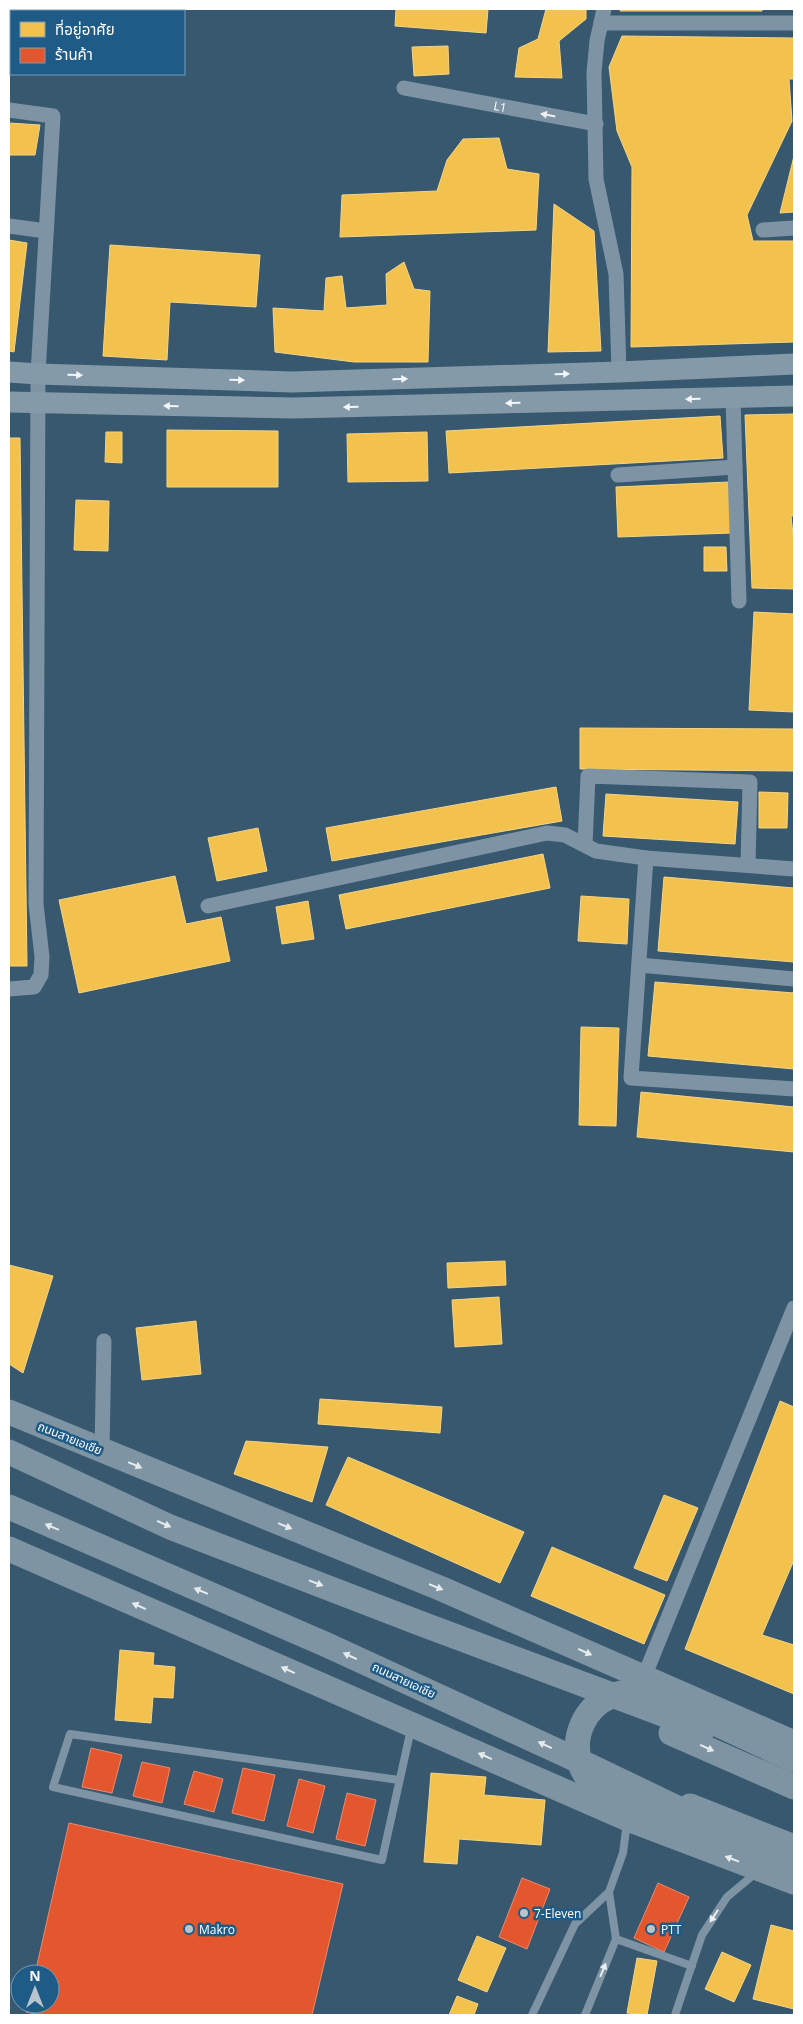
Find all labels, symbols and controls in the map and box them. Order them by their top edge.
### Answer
legend [10,10,185,75]
text: ที่อยู่อาศัย [55,19,115,39]
text: ร้านค้า [55,44,93,64]
street label: L1 [492,96,508,116]
one-way arrow [540,111,555,119]
one-way arrow [554,369,570,377]
one-way arrow [67,372,83,380]
one-way arrow [392,374,408,382]
one-way arrow [230,376,246,384]
one-way arrow [685,395,701,403]
one-way arrow [505,399,521,407]
one-way arrow [162,402,178,410]
one-way arrow [342,403,358,411]
street label: ถนนสายเอเชีย [35,1417,105,1459]
one-way arrow [128,1461,142,1469]
one-way arrow [157,1520,171,1528]
one-way arrow [45,1522,59,1530]
one-way arrow [278,1522,293,1530]
one-way arrow [309,1579,324,1587]
one-way arrow [429,1583,444,1591]
one-way arrow [194,1586,208,1594]
one-way arrow [132,1601,146,1609]
one-way arrow [578,1648,592,1656]
one-way arrow [343,1651,357,1659]
street label: ถนนสายเอเชีย [369,1658,439,1702]
one-way arrow [281,1666,295,1674]
one-way arrow [538,1741,552,1749]
one-way arrow [700,1745,714,1753]
one-way arrow [478,1752,492,1760]
one-way arrow [725,1854,739,1862]
place label: 7-Eleven [534,1905,581,1922]
marker: 7-Eleven [518,1907,530,1919]
one-way arrow [710,1910,719,1923]
place label: Makro [199,1921,235,1938]
place label: PTT [661,1921,682,1938]
marker: Makro [183,1923,195,1935]
marker: PTT [645,1923,657,1935]
one-way arrow [599,1962,607,1977]
north arrow [10,1964,60,2014]
text: N [29,1966,41,1985]

